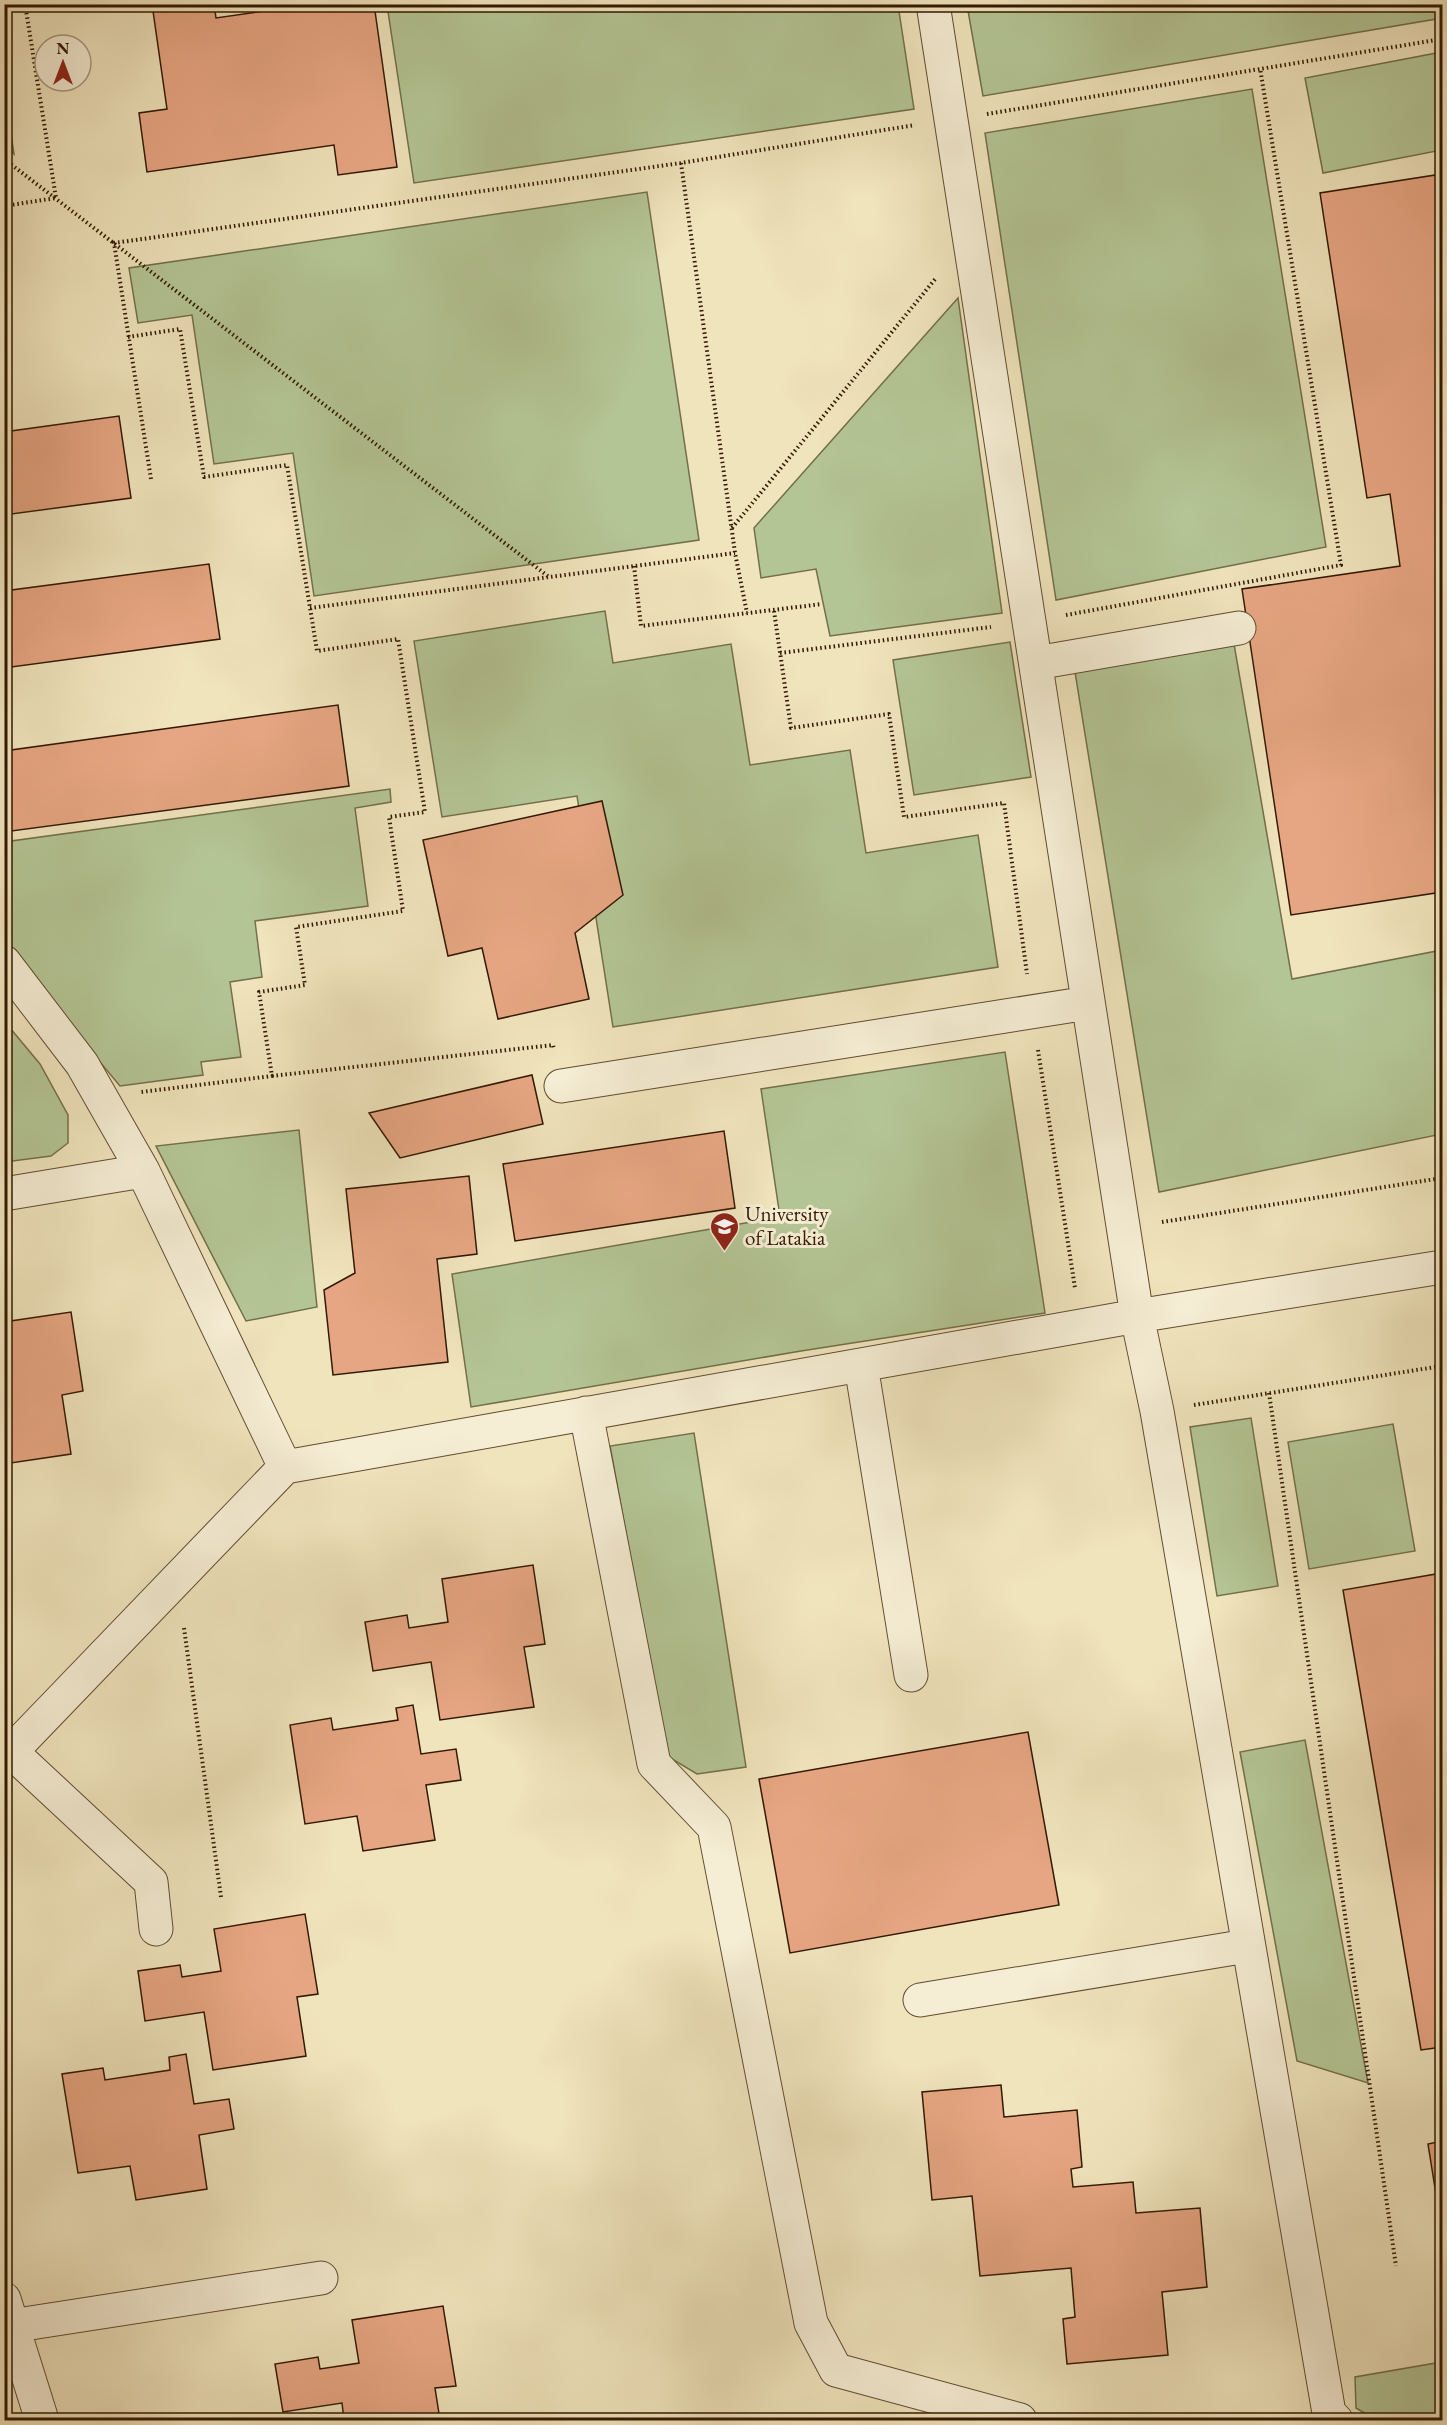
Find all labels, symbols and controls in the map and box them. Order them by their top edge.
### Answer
north arrow [33,33,93,93]
text: N [57,38,70,59]
place label: University of Latakia [745,1200,829,1251]
school or university icon: University of Latakia [708,1210,740,1252]

